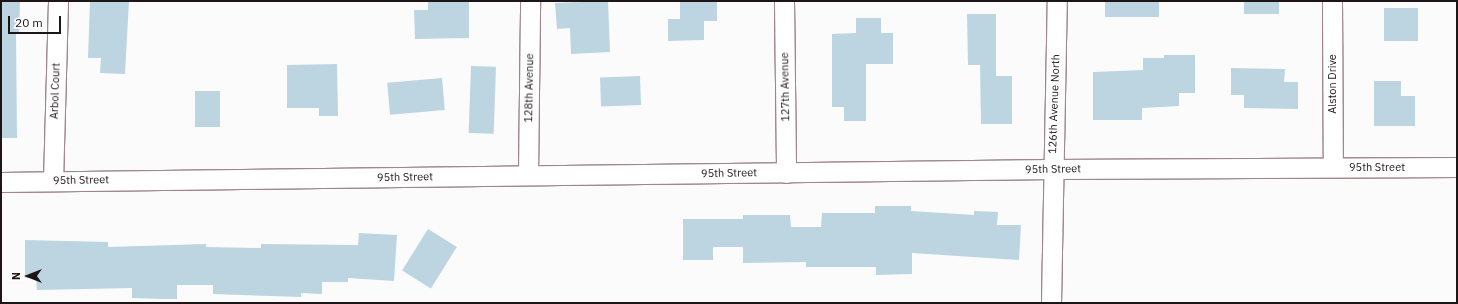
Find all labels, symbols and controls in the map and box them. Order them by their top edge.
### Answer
scale bar [10,8,63,34]
text: 20 m [15,15,43,30]
street label: 127th Avenue [778,52,792,122]
street label: 128th Avenue [522,53,536,123]
street label: 126th Avenue North [1046,54,1062,154]
street label: Alston Drive [1325,54,1339,114]
street label: Arbol Court [47,63,63,119]
street label: 95th Street [1349,160,1405,174]
street label: 95th Street [1025,162,1081,176]
street label: 95th Street [701,166,757,180]
street label: 95th Street [377,170,433,184]
street label: 95th Street [53,173,109,187]
north arrow [8,256,48,296]
text: N [9,272,23,280]

